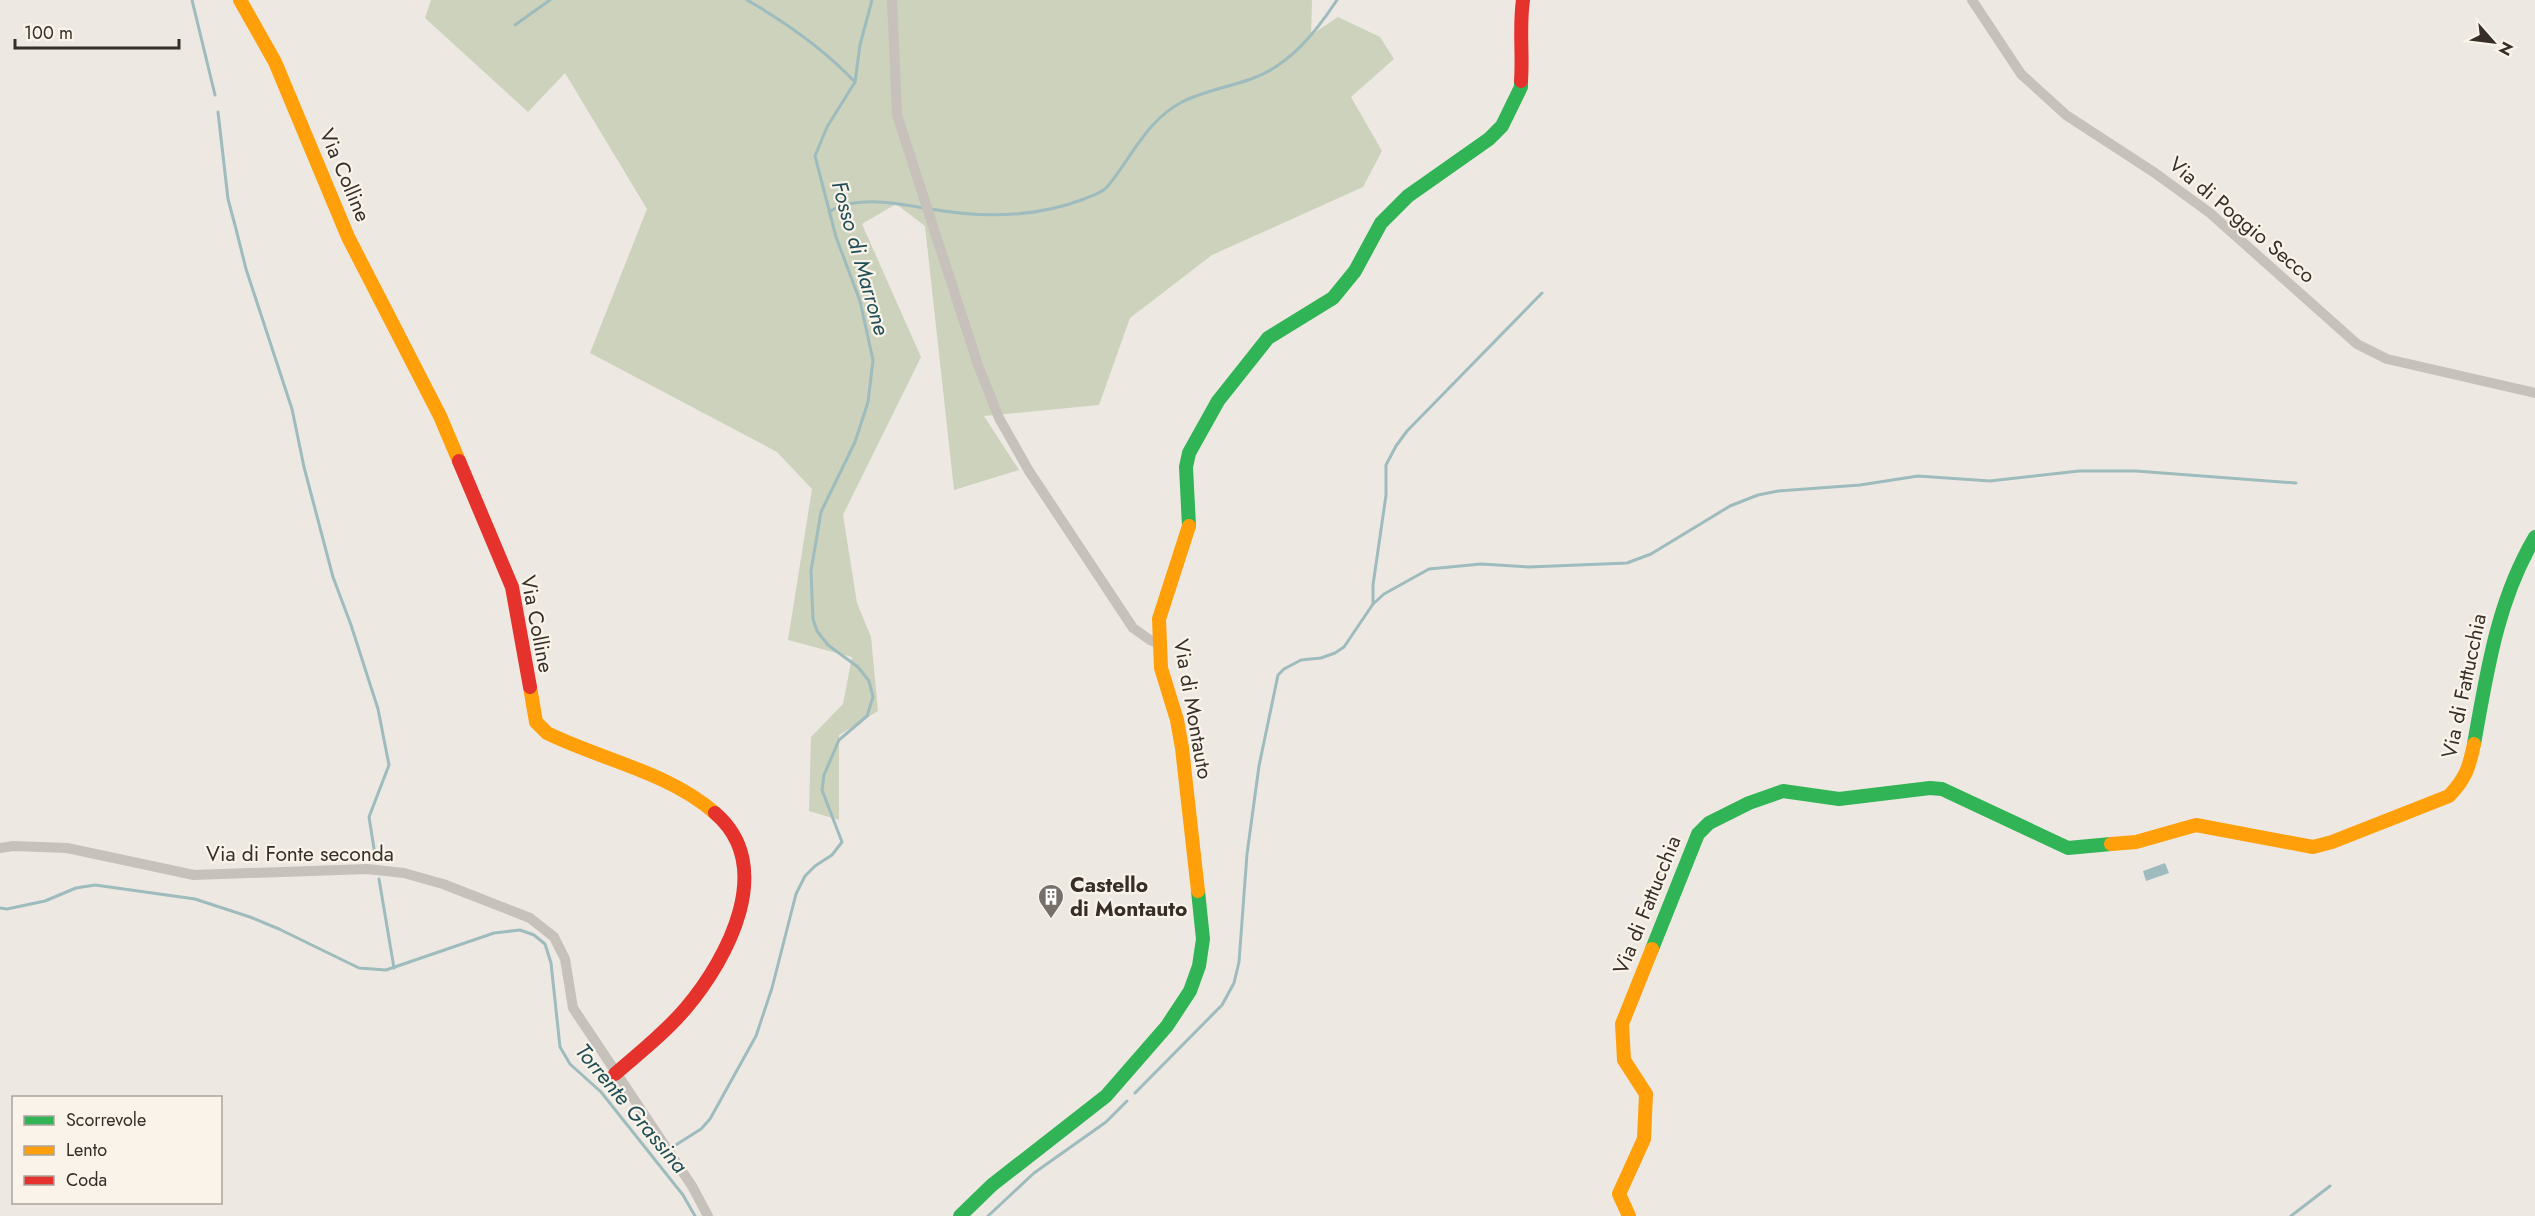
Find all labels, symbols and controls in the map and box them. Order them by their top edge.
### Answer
scale bar [15,12,178,50]
north arrow [2463,12,2523,72]
text: 100 m [24,20,73,46]
text: N [2493,38,2519,60]
street label: Via Colline [312,124,378,226]
street label: Via di Poggio Secco [2162,150,2322,290]
water label: Fosso di Marrone [824,177,898,339]
street label: Via Colline [513,573,561,675]
street label: Via di Fattucchia [2434,611,2494,761]
street label: Via di Montauto [1166,637,1220,781]
street label: Via di Fattucchia [1606,831,1688,979]
street label: Via di Fonte seconda [206,839,394,869]
place label: Castello di Montauto [1070,870,1187,924]
building icon: Castello di Montauto [1036,882,1066,920]
water label: Torrente Grassina [568,1036,696,1180]
legend [12,1096,222,1204]
text: Scorrevole [66,1107,146,1133]
text: Lento [66,1137,107,1163]
text: Coda [66,1167,107,1193]

